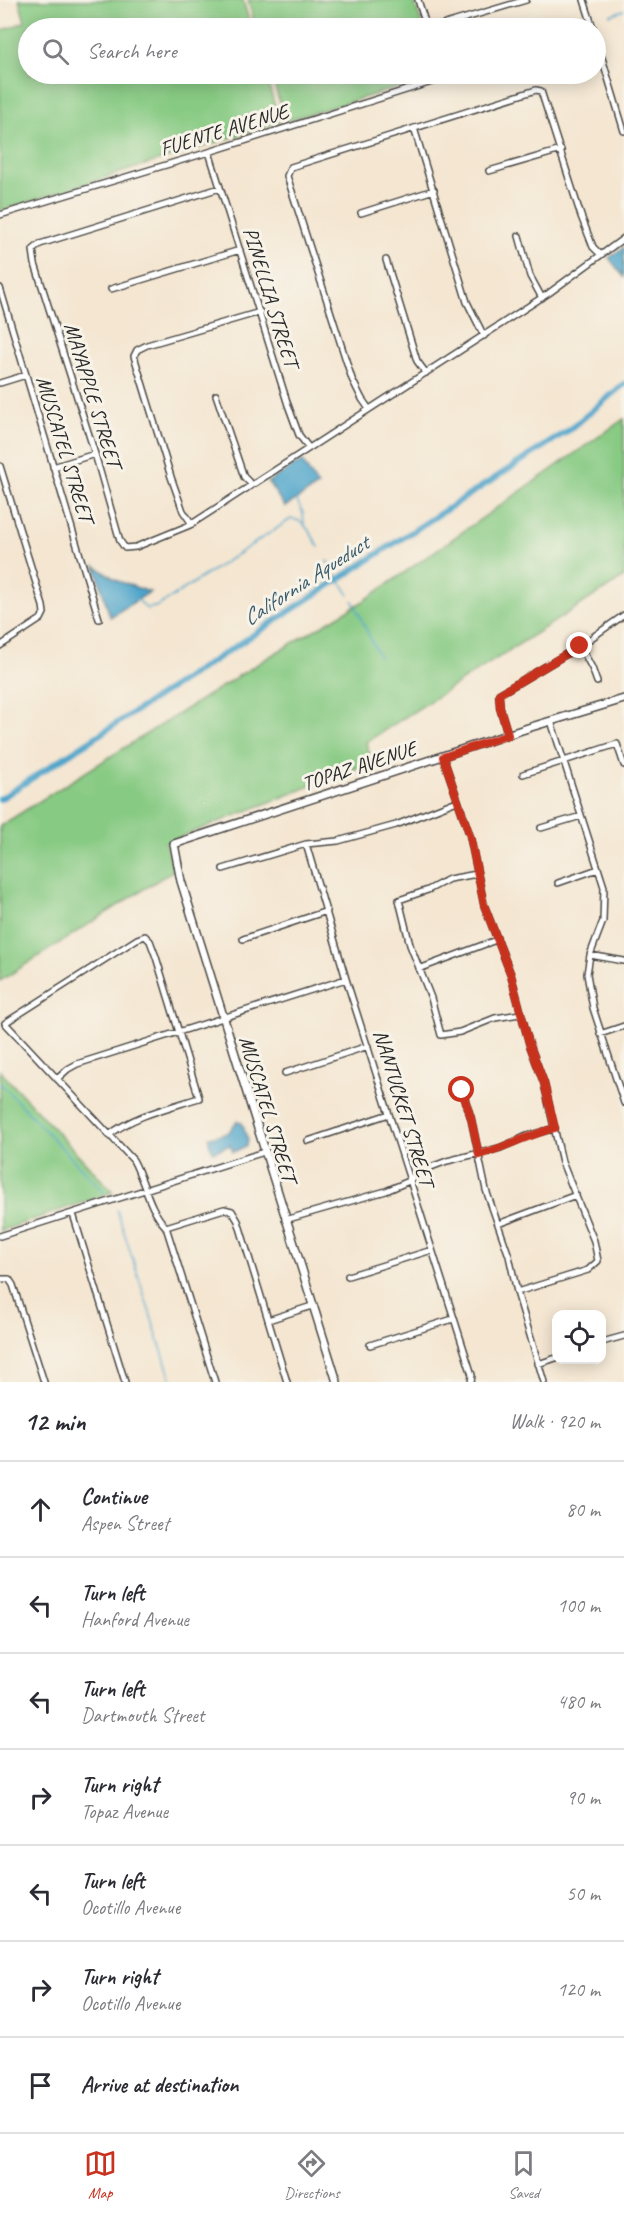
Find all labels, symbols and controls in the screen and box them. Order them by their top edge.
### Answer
search box [18,18,606,84]
icon: search [39,35,72,68]
text: Search here [87,37,177,65]
street label: FUENTE AVENUE [157,97,294,162]
street label: PINELLIA STREET [237,224,306,375]
street label: MAYAPPLE STREET [59,319,129,476]
street label: MUSCATEL STREET [30,373,101,530]
water label: California Aqueduct [237,527,378,632]
route end [566,632,592,658]
street label: TOPAZ AVENUE [298,735,422,797]
street label: NANTUCKET STREET [368,1026,441,1194]
street label: MUSCATEL STREET [233,1033,304,1190]
route start [448,1076,474,1102]
map controls [552,1310,606,1364]
button: locate [552,1310,606,1364]
text: 12 min [24,1405,86,1438]
text: Walk · 920 m [510,1409,600,1434]
text: Continue [81,1483,147,1511]
icon: ahead [24,1493,57,1526]
text: 80 m [566,1497,600,1522]
text: Aspen Street [81,1511,169,1536]
text: Turn left [81,1579,145,1607]
icon: left [24,1589,57,1622]
text: 100 m [557,1593,600,1618]
text: Hanford Avenue [81,1607,189,1632]
text: Turn left [81,1675,145,1703]
icon: left [24,1685,57,1718]
text: 480 m [557,1689,600,1714]
text: Dartmouth Street [81,1703,204,1728]
text: Turn right [81,1771,158,1799]
icon: right [24,1781,57,1814]
text: 90 m [566,1785,600,1810]
text: Topaz Avenue [81,1799,168,1824]
text: Turn left [81,1867,145,1895]
icon: left [24,1877,57,1910]
text: 50 m [566,1881,600,1906]
text: Ocotillo Avenue [81,1895,180,1920]
text: Turn right [81,1963,158,1991]
icon: right [24,1973,57,2006]
text: 120 m [557,1977,600,2002]
text: Ocotillo Avenue [81,1991,180,2016]
icon: arrive [24,2069,57,2102]
text: Arrive at destination [81,2071,238,2099]
tab: Map [84,2147,117,2203]
tab: Directions [284,2147,340,2203]
tab: Saved [507,2147,540,2203]

